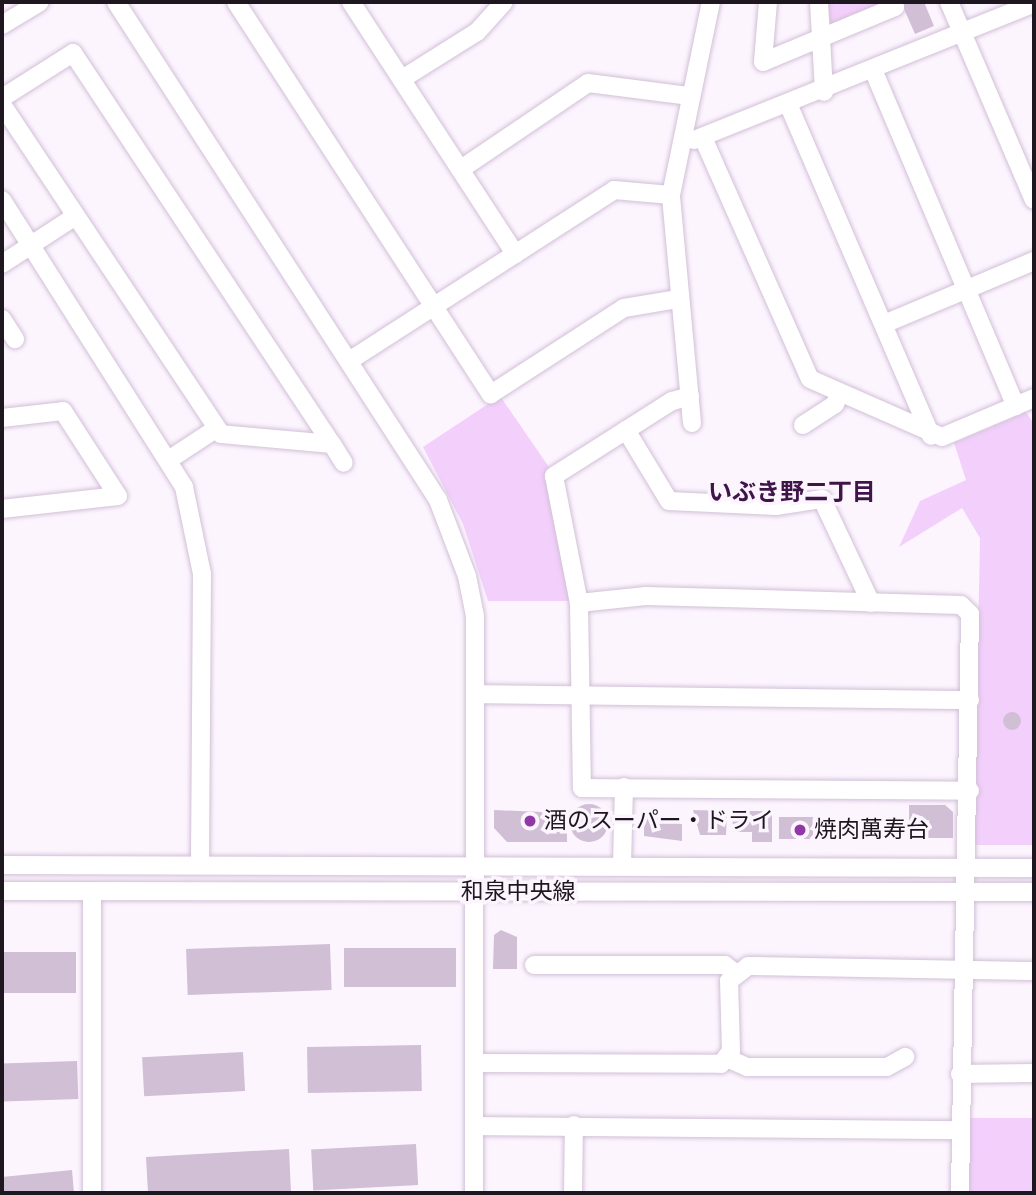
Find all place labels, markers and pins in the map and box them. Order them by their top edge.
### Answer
place label: 酒のスーパー・ドライ [544,807,774,835]
marker: 酒のスーパー・ドライ [522,813,538,829]
place label: 焼肉萬寿台 [814,816,929,844]
marker: 焼肉萬寿台 [792,822,808,838]

